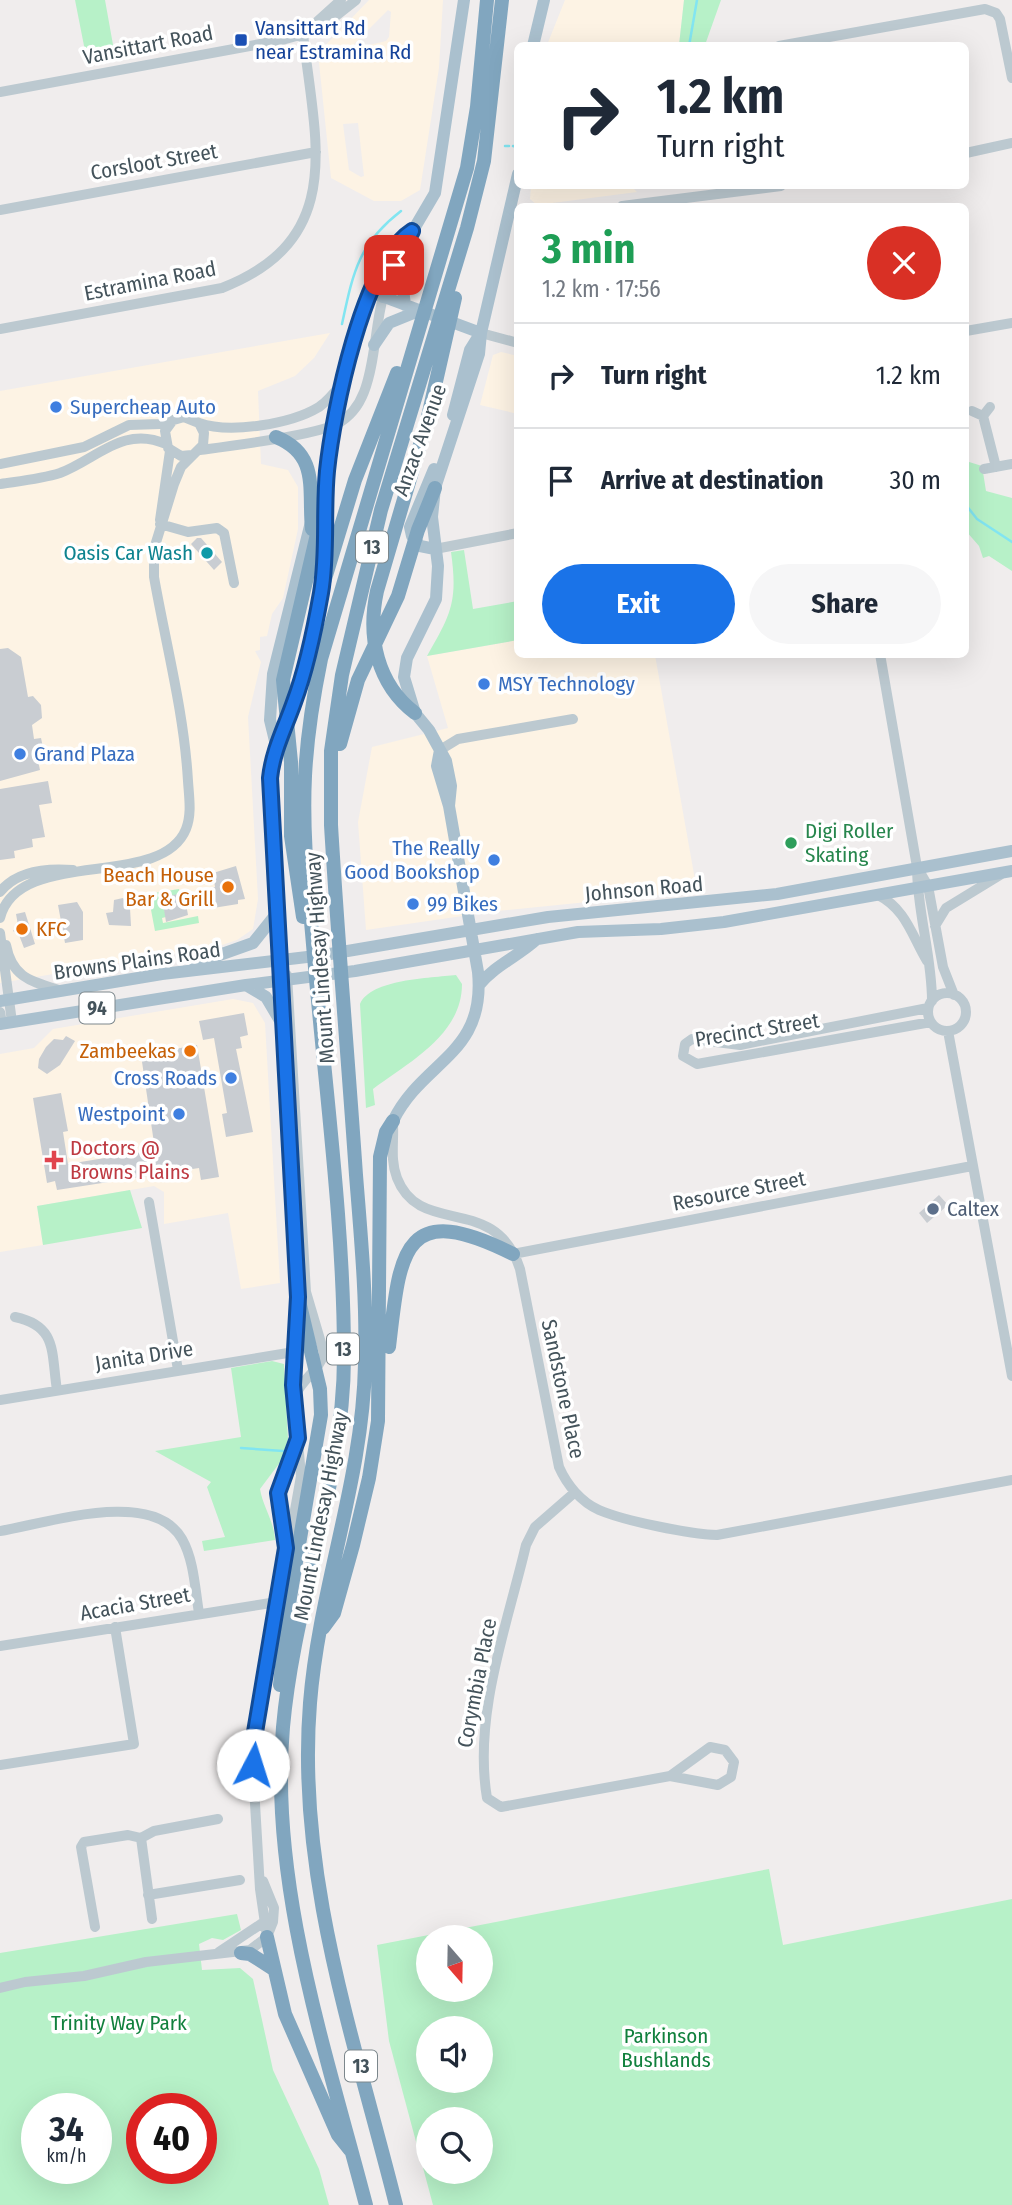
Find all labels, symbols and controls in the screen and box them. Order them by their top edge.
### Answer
place label: Vansittart Rd near Estramina Rd [255,15,411,65]
street label: Vansittart Road [81,20,215,70]
marker: Vansittart Rd near Estramina Rd [233,32,249,48]
text: 1.2 km [657,67,784,126]
icon: right [542,70,633,161]
text: Turn right [657,127,784,165]
street label: Corsloot Street [89,138,220,186]
text: 3 min [542,224,636,274]
button: close [867,226,941,300]
pin [364,235,424,295]
icon: arrive [375,246,413,284]
street label: Estramina Road [82,255,218,307]
text: 1.2 km · 17:56 [542,275,661,303]
icon: right [542,357,580,395]
text: Turn right [601,360,707,391]
text: 1.2 km [876,360,941,391]
street label: Anzac Avenue [388,380,452,500]
place label: Supercheap Auto [70,394,216,420]
marker: Supercheap Auto [48,399,64,415]
icon: arrive [542,462,580,500]
text: Arrive at destination [601,465,824,496]
text: 30 m [890,465,941,496]
road number: 13 [356,532,388,562]
place label: Oasis Car Wash [63,540,193,566]
marker: Oasis Car Wash [199,545,215,561]
button: Exit [542,564,735,644]
button: Share [749,564,941,644]
place label: MSY Technology [498,671,635,697]
marker: MSY Technology [476,676,492,692]
place label: Grand Plaza [34,741,135,767]
marker: Grand Plaza [12,746,28,762]
place label: Digi Roller Skating [805,818,894,868]
place label: The Really Good Bookshop [344,835,481,885]
marker: Digi Roller Skating [783,835,799,851]
street label: Mount Lindesay Highway [300,851,340,1065]
marker: The Really Good Bookshop [486,852,502,868]
place label: Beach House Bar & Grill [103,862,214,912]
street label: Johnson Road [584,871,704,907]
marker: Beach House Bar & Grill [220,879,236,895]
place label: 99 Bikes [427,891,498,917]
marker: 99 Bikes [405,896,421,912]
place label: KFC [36,916,67,942]
marker: KFC [14,921,30,937]
street label: Browns Plains Road [52,936,222,986]
road number: 94 [80,992,114,1024]
street label: Precinct Street [693,1007,821,1053]
place label: Zambeekas [79,1038,176,1064]
marker: Zambeekas [182,1043,198,1059]
place label: Cross Roads [114,1065,217,1091]
marker: Cross Roads [223,1070,239,1086]
place label: Westpoint [78,1101,165,1127]
marker: Westpoint [171,1106,187,1122]
place label: Doctors @ Browns Plains [70,1135,190,1185]
marker: Doctors @ Browns Plains [44,1150,64,1170]
street label: Resource Street [670,1165,808,1217]
place label: Caltex [947,1196,1000,1222]
marker: Caltex [925,1201,941,1217]
street label: Sandstone Place [536,1317,590,1461]
road number: 13 [327,1334,359,1364]
street label: Janita Drive [93,1335,195,1377]
street label: Mount Lindesay Highway [288,1409,354,1623]
street label: Acacia Street [78,1582,192,1626]
street label: Corymbia Place [452,1616,502,1750]
position arrow [216,1728,290,1802]
north arrow [416,1925,494,2002]
map controls [416,1925,493,2184]
park label: Trinity Way Park [51,2010,187,2036]
button: sound [416,2016,493,2093]
park label: Parkinson Bushlands [621,2023,711,2073]
road number: 13 [345,2050,377,2082]
speed limit sign: 40 [126,2093,217,2184]
button: search [416,2107,493,2184]
text: 34 [49,2108,84,2150]
text: km/h [46,2145,87,2167]

